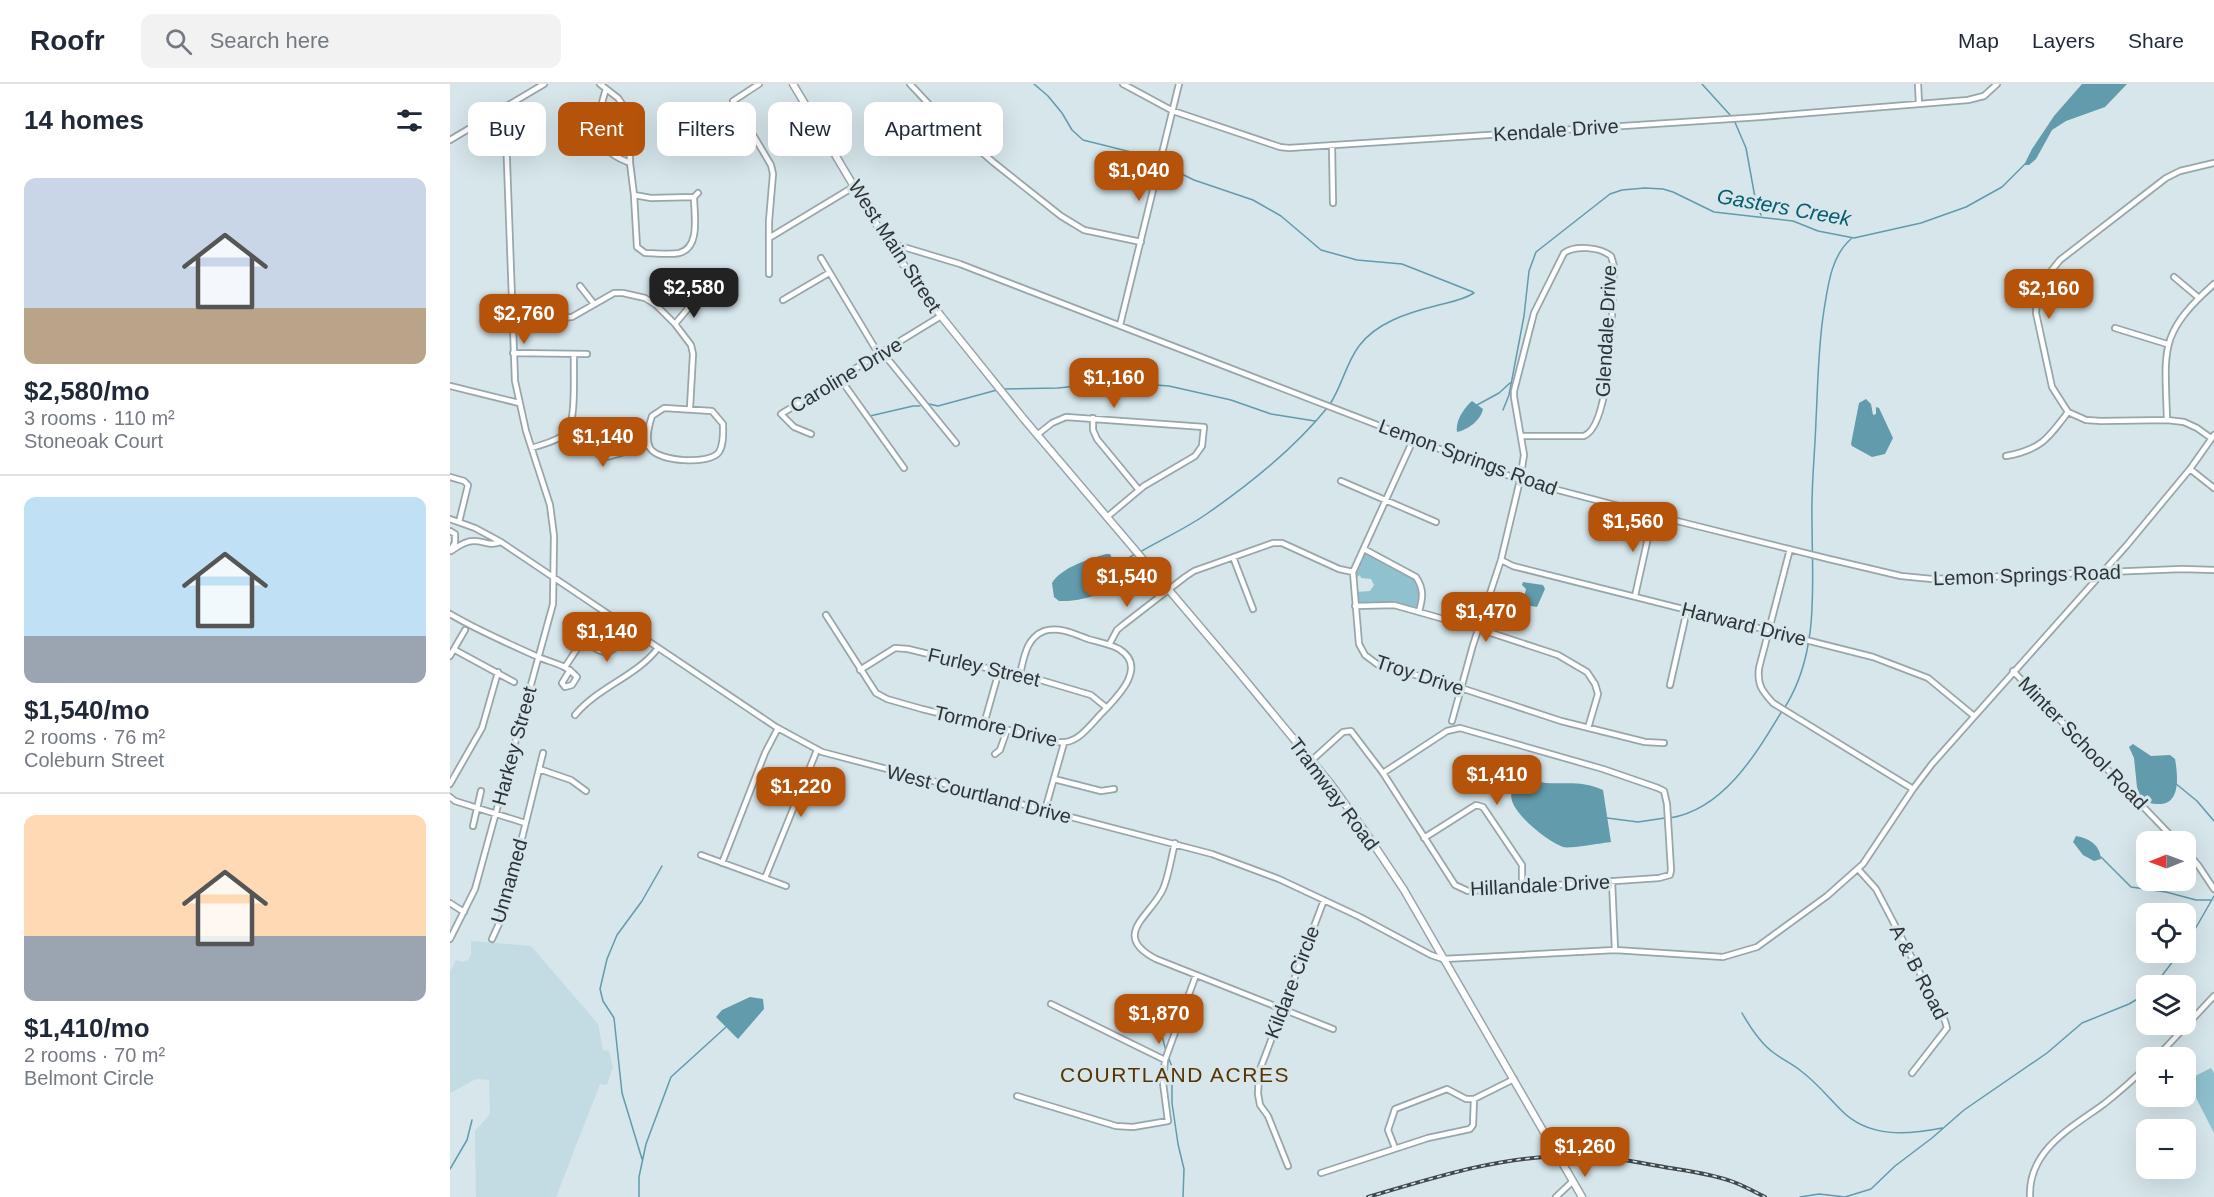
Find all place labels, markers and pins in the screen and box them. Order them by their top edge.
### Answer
pin: $1,040 [1090,151,1188,202]
pin: $2,580 [645,268,743,319]
pin: $2,160 [2000,269,2098,320]
pin: $2,760 [475,294,573,345]
pin: $1,160 [1065,358,1163,409]
pin: $1,140 [554,417,652,468]
pin: $1,560 [1584,502,1682,553]
pin: $1,540 [1078,557,1176,608]
pin: $1,470 [1437,592,1535,643]
pin: $1,140 [558,612,656,663]
pin: $1,410 [1448,755,1546,806]
pin: $1,220 [752,767,850,818]
pin: $1,870 [1110,994,1208,1045]
pin: $1,260 [1536,1127,1634,1178]

